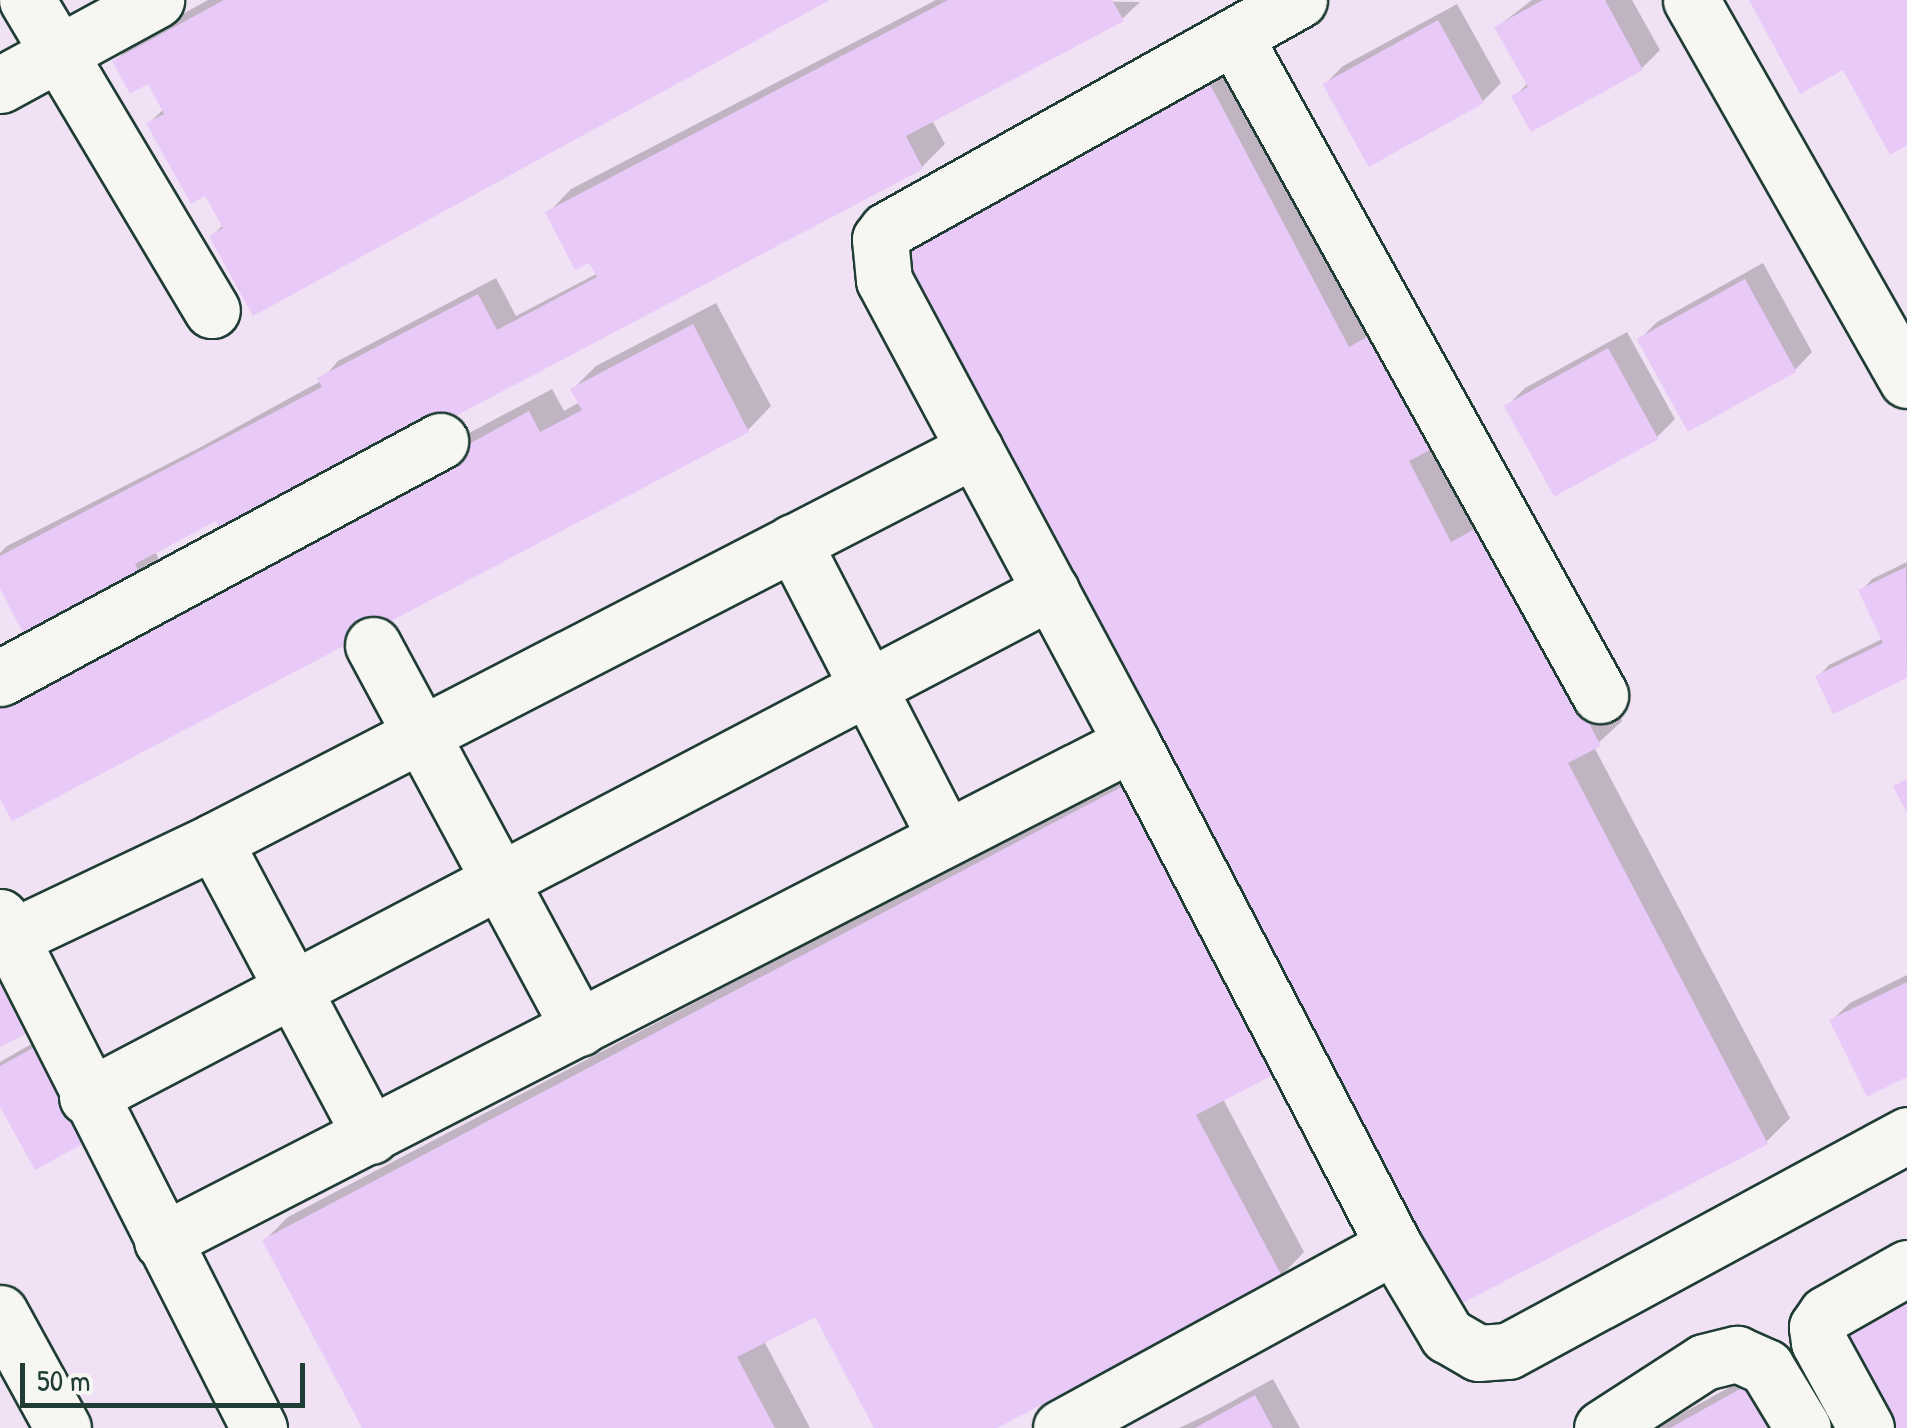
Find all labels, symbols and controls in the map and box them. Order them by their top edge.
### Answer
scale bar [25,1343,310,1405]
text: 50 m [37,1360,90,1400]

